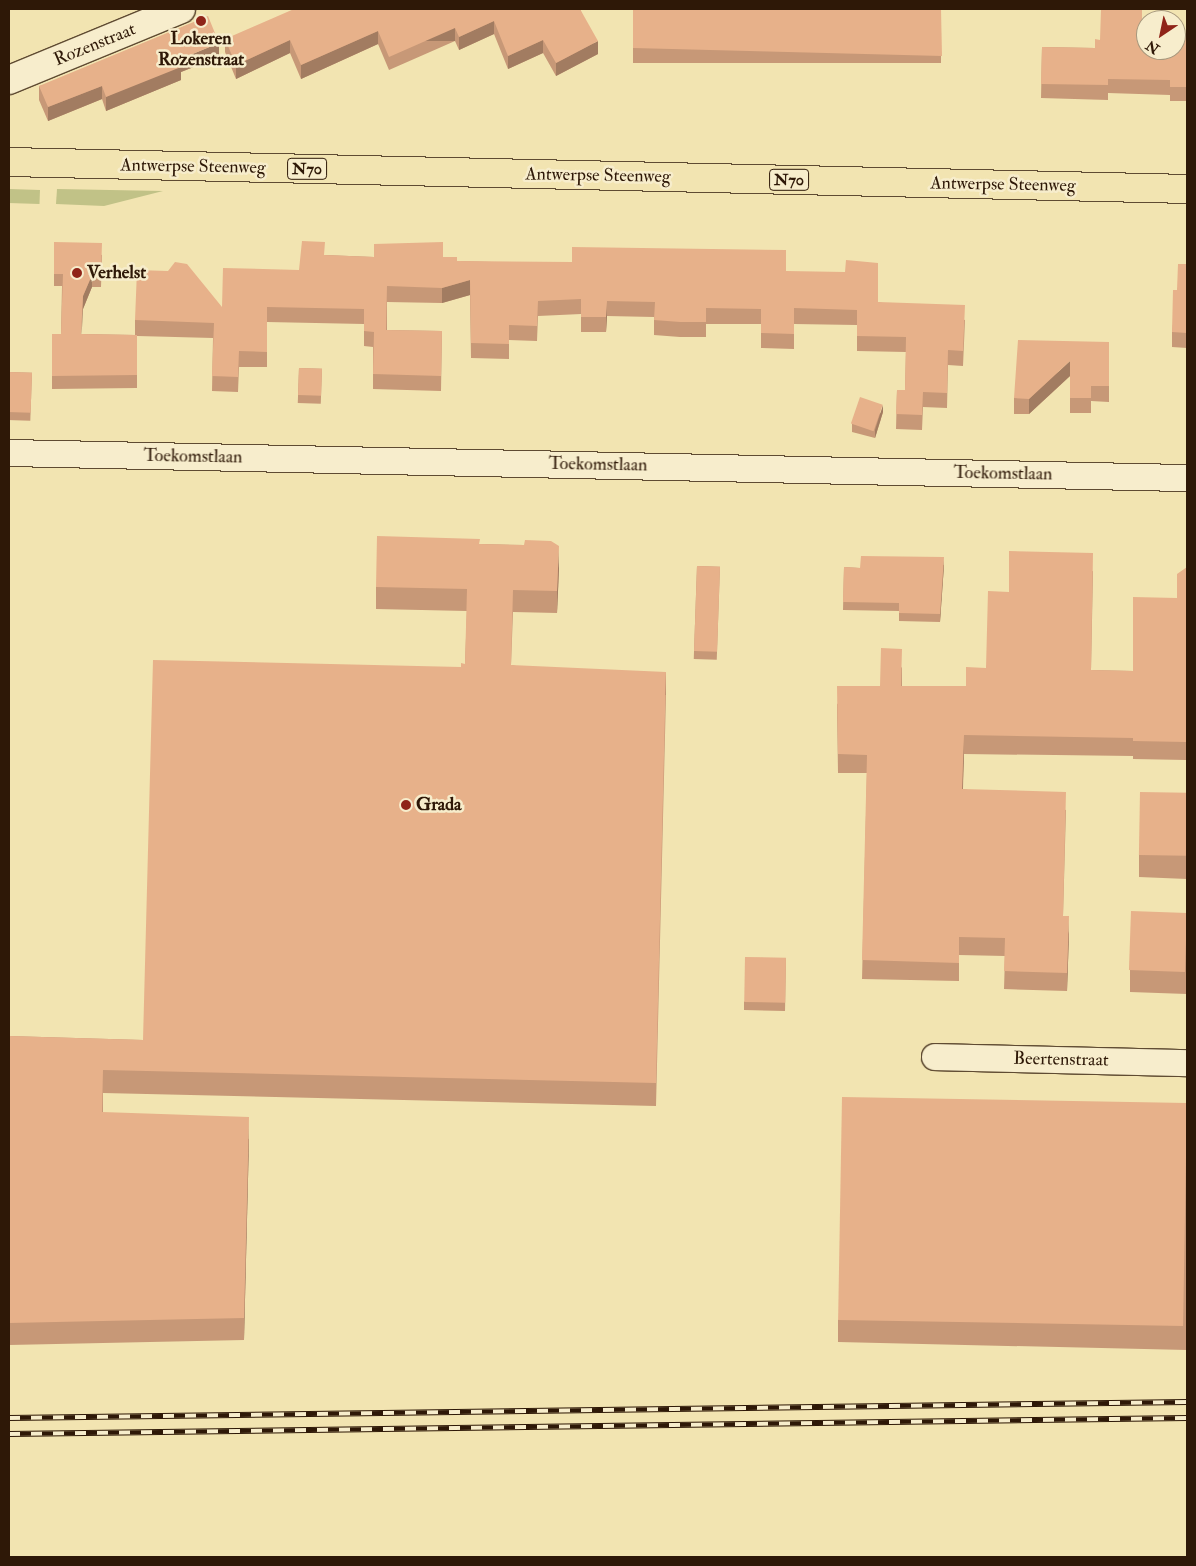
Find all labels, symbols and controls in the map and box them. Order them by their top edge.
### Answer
north arrow [1136,10,1186,60]
marker: Lokeren Rozenstraat [195,15,207,27]
street label: Rozenstraat [51,19,139,71]
place label: Lokeren Rozenstraat [158,29,244,72]
text: N [1143,36,1163,58]
street label: Antwerpse Steenweg [120,155,266,179]
road number: N70 [287,156,327,182]
street label: Antwerpse Steenweg [525,164,671,188]
road number: N70 [769,166,809,194]
street label: Antwerpse Steenweg [930,173,1076,197]
place label: Verhelst [87,262,146,284]
marker: Verhelst [71,267,83,279]
street label: Toekomstlaan [143,445,243,469]
street label: Toekomstlaan [548,453,648,477]
street label: Toekomstlaan [953,462,1053,486]
place label: Grada [416,794,461,816]
marker: Grada [400,799,412,811]
street label: Beertenstraat [1013,1048,1109,1072]

